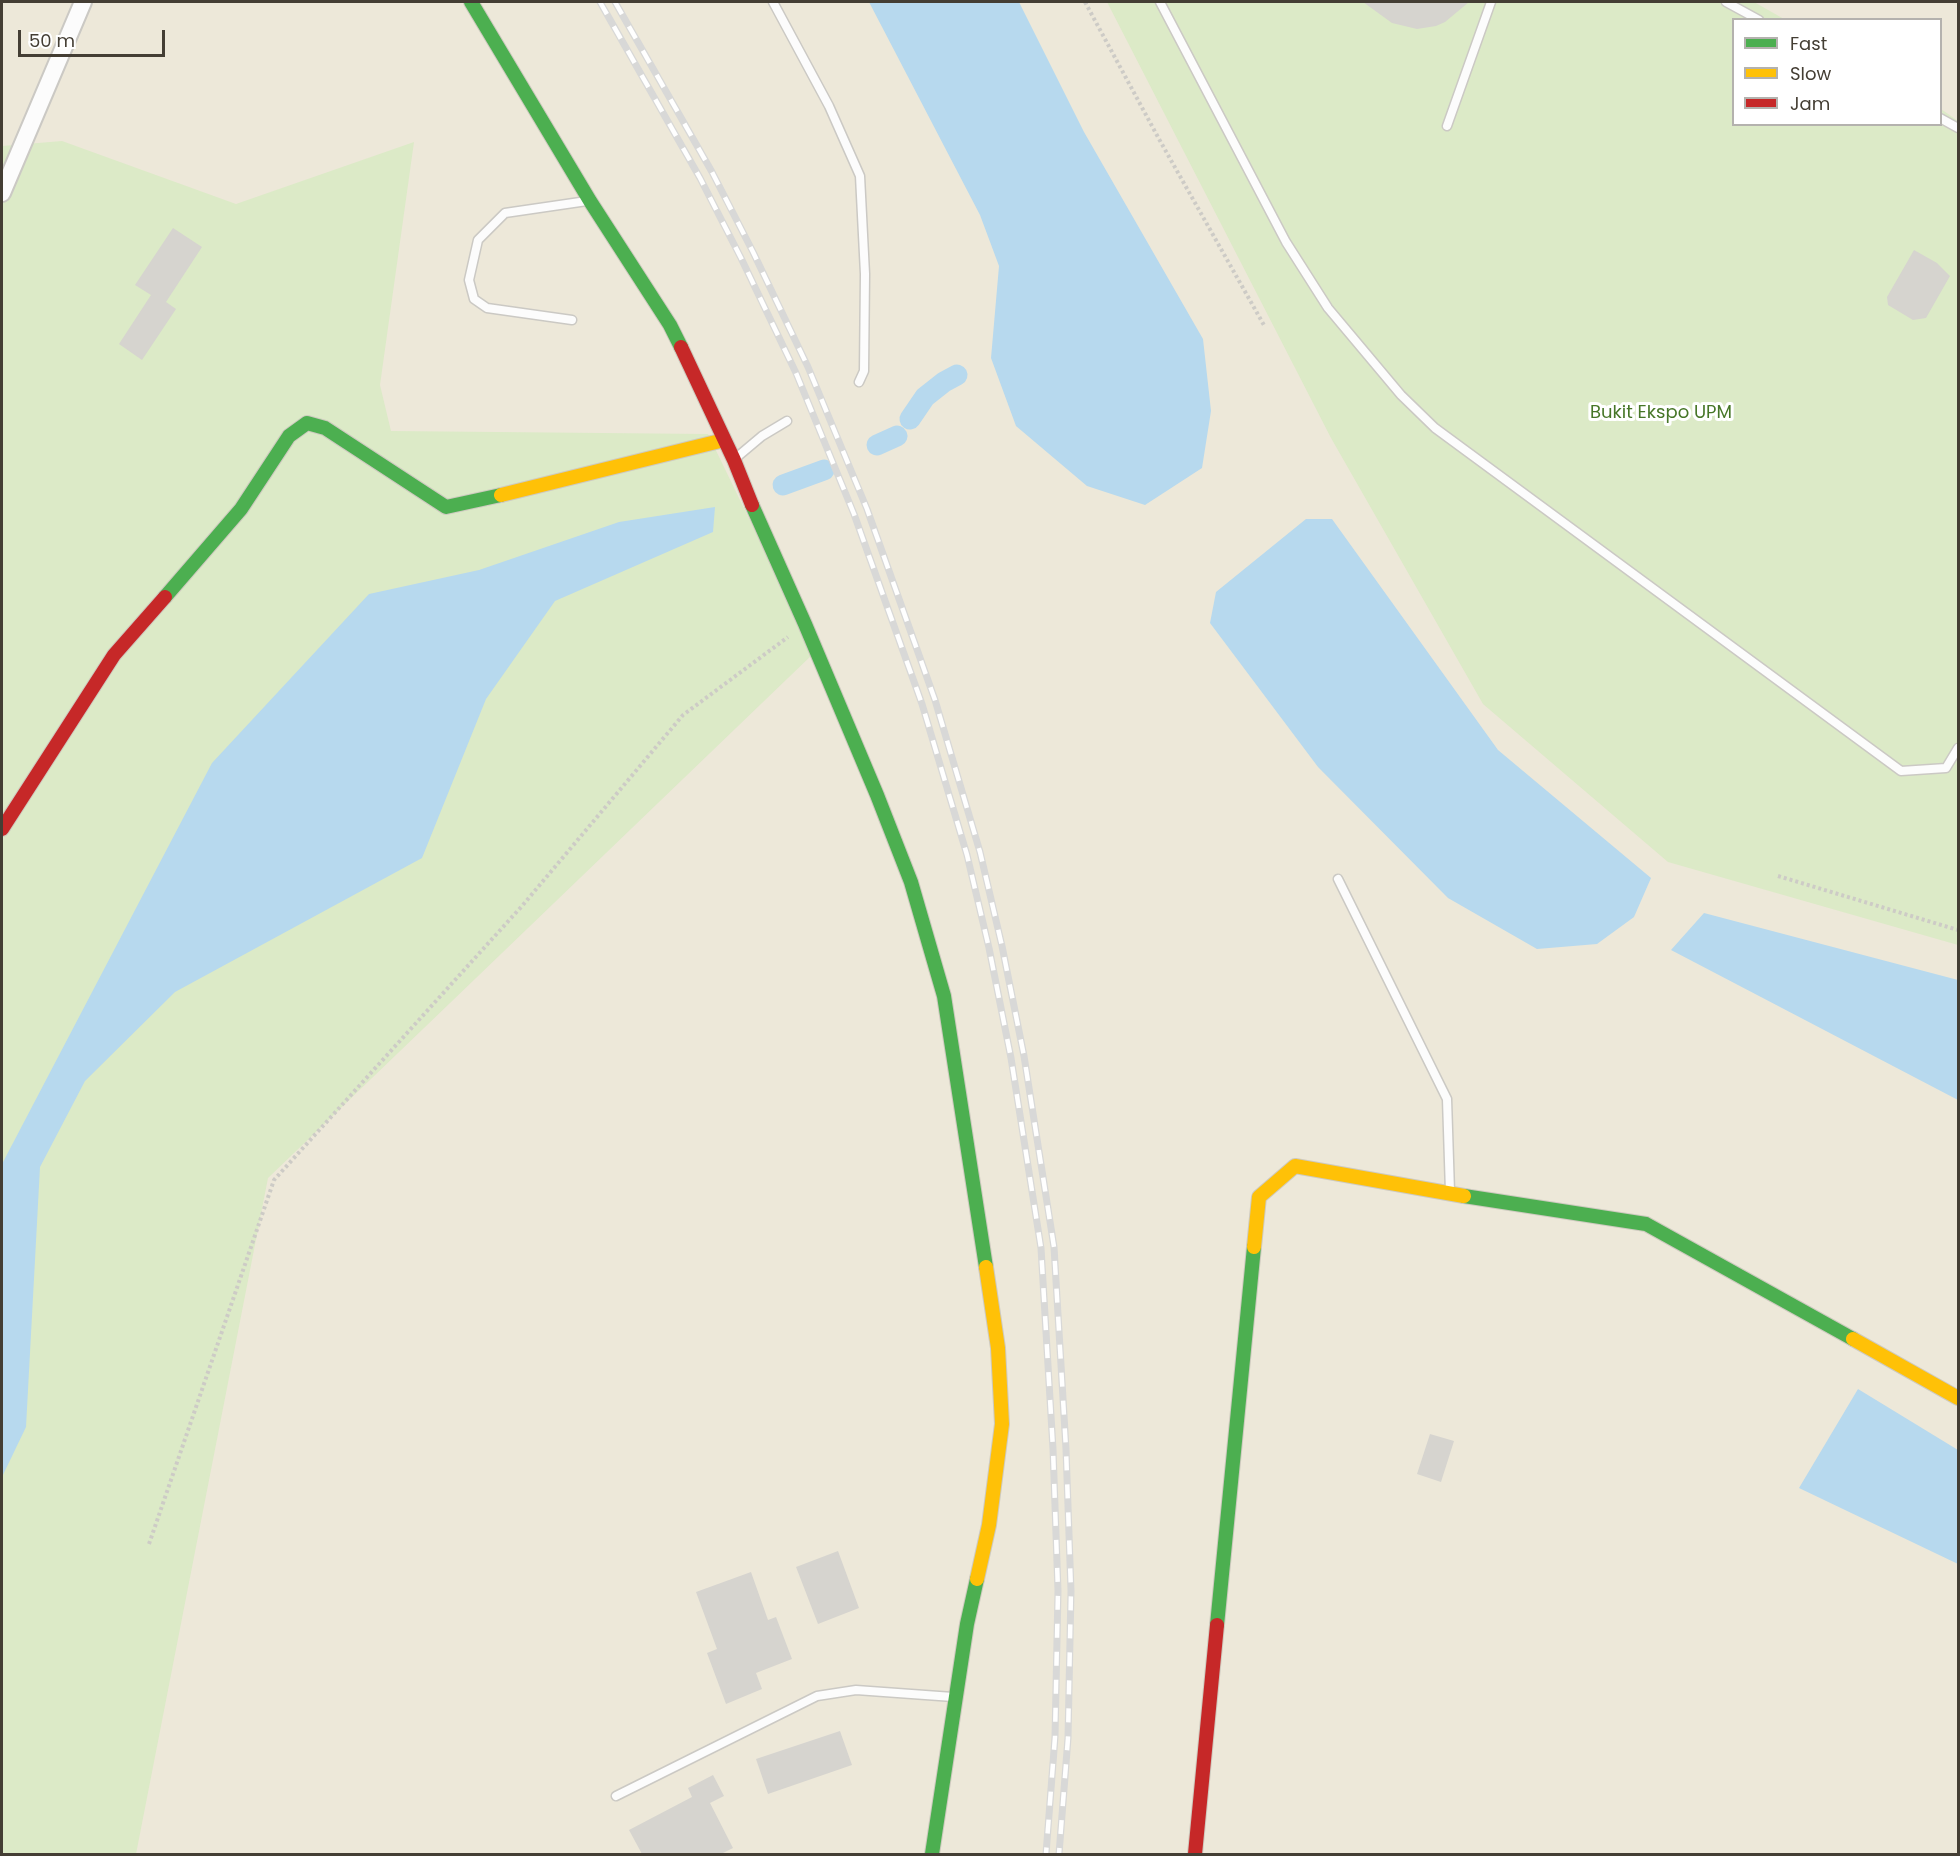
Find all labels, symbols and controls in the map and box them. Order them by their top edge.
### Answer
scale bar [21,18,168,56]
legend [1732,18,1942,126]
text: 50 m [29,28,75,53]
text: Fast [1790,31,1827,56]
text: Slow [1790,61,1831,86]
text: Jam [1790,91,1830,116]
park label: Bukit Ekspo UPM [1590,402,1732,424]

